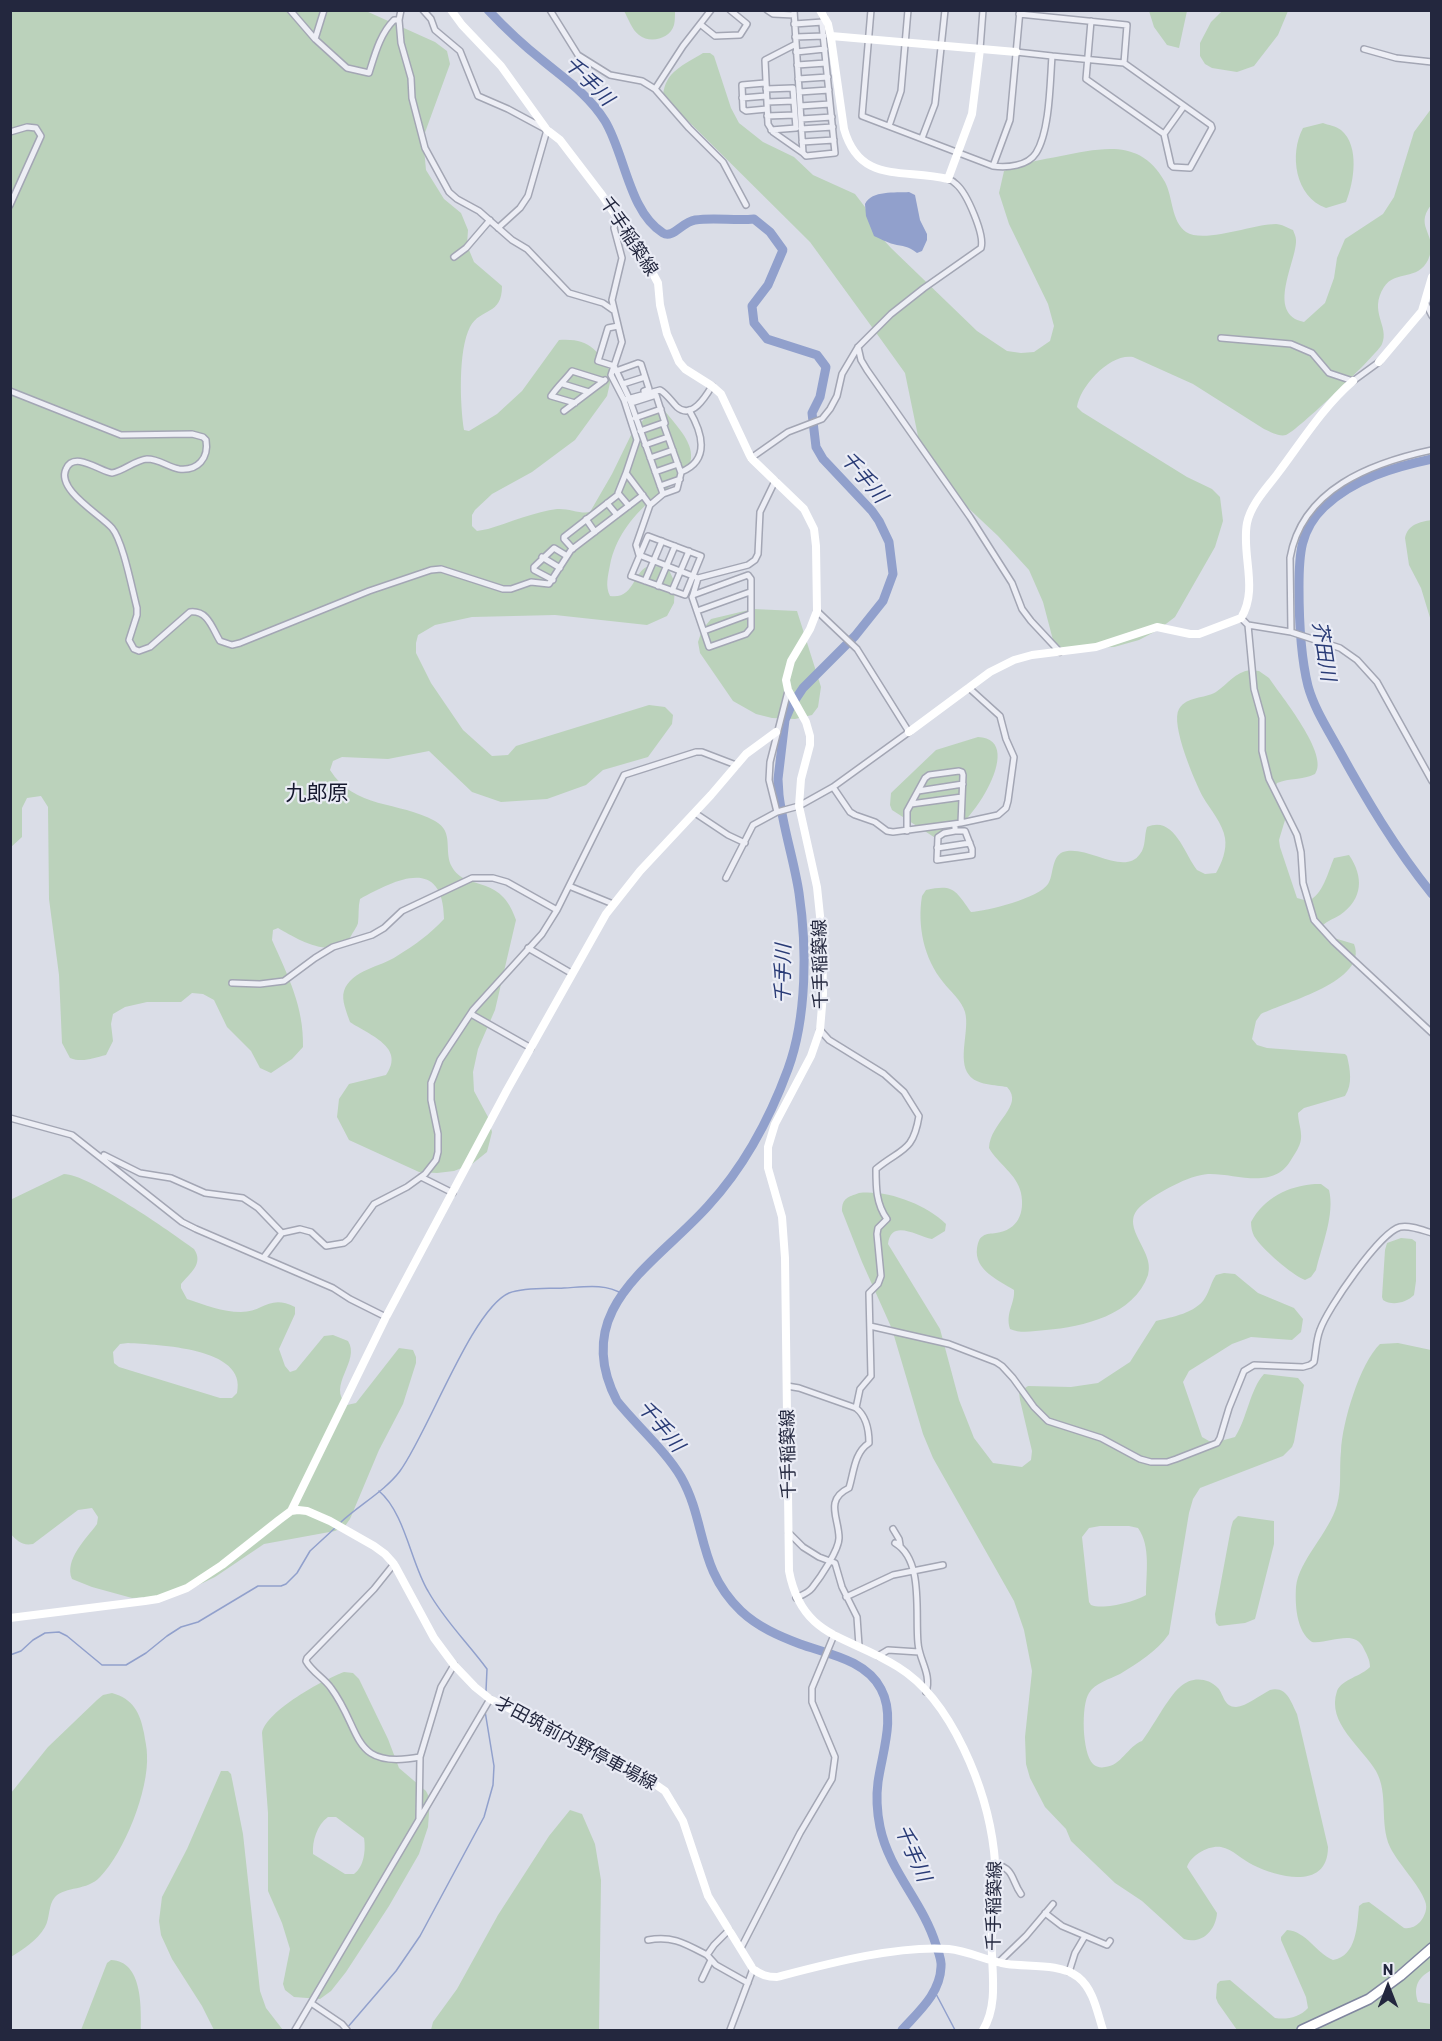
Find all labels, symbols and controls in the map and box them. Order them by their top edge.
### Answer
water label: 千手川 [559,51,619,111]
street label: 千手稲築線 [595,192,663,280]
water label: 千手川 [836,446,892,508]
water label: 芥田川 [1307,619,1341,683]
district label: 九郎原 [286,780,348,806]
street label: 千手稲築線 [808,919,832,1009]
water label: 千手川 [770,944,796,1004]
water label: 千手川 [633,1395,689,1457]
street label: 千手稲築線 [776,1409,800,1499]
street label: 才田筑前内野停車場線 [491,1691,661,1795]
water label: 千手川 [890,1821,936,1885]
street label: 千手稲築線 [982,1861,1006,1951]
north arrow [1358,1957,1418,2017]
text: N [1383,1959,1393,1978]

